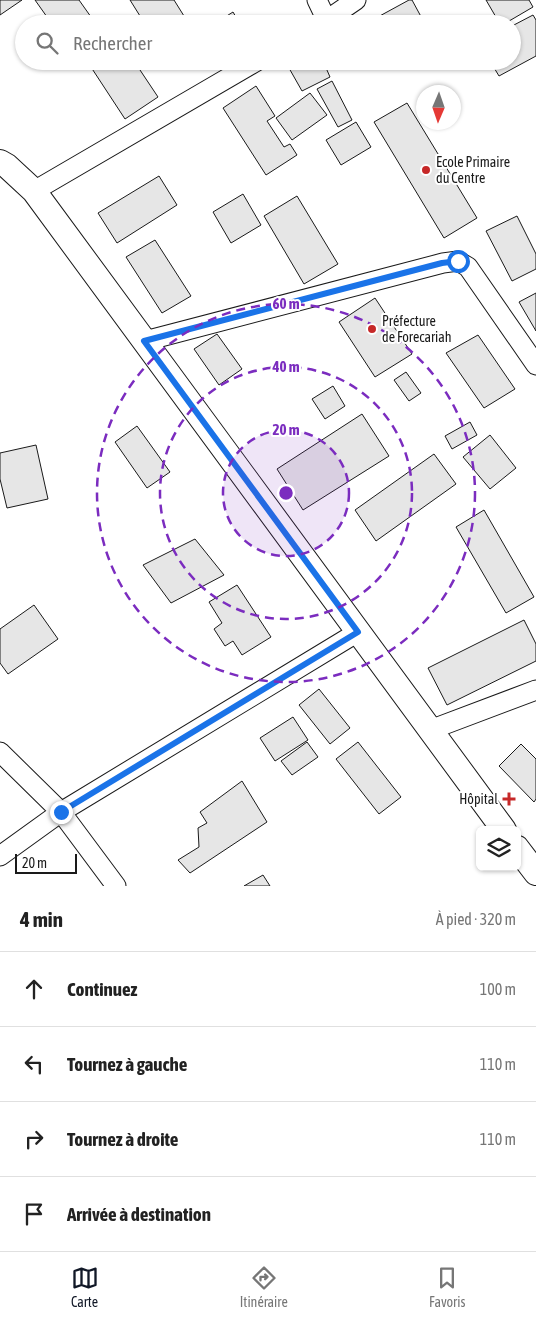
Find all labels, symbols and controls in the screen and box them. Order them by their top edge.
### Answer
search box [15,15,521,70]
icon: search [33,29,61,57]
text: Rechercher [73,32,152,54]
north arrow [416,85,461,130]
place label: Ecole Primaire du Centre [436,154,510,186]
marker: Ecole Primaire du Centre [420,164,432,176]
route start [447,250,470,273]
text: 60 m [273,295,300,312]
place label: Préfecture de Forecariah [382,313,452,345]
marker: Préfecture de Forecariah [366,323,378,335]
text: 40 m [272,358,300,375]
text: 20 m [273,421,300,438]
centre of rings [277,484,295,502]
place label: Hôpital [459,791,498,807]
marker: Hôpital [502,792,516,806]
route end [50,801,73,824]
map controls [476,826,521,871]
button: layers [476,826,521,871]
scale bar [15,851,78,874]
text: 20 m [22,855,47,871]
text: 4 min [20,907,63,931]
text: À pied · 320 m [436,910,516,928]
icon: ahead [20,975,48,1003]
text: Continuez [67,978,137,1000]
text: 100 m [480,980,516,998]
icon: left [20,1050,48,1078]
text: Tournez à gauche [67,1053,187,1075]
text: 110 m [480,1055,516,1073]
icon: right [20,1125,48,1153]
text: Tournez à droite [67,1128,178,1150]
text: 110 m [480,1130,516,1148]
icon: arrive [20,1200,48,1228]
text: Arrivée à destination [67,1203,211,1225]
tab: Carte [71,1264,99,1310]
tab: Itinéraire [240,1264,288,1310]
tab: Favoris [429,1264,465,1310]

